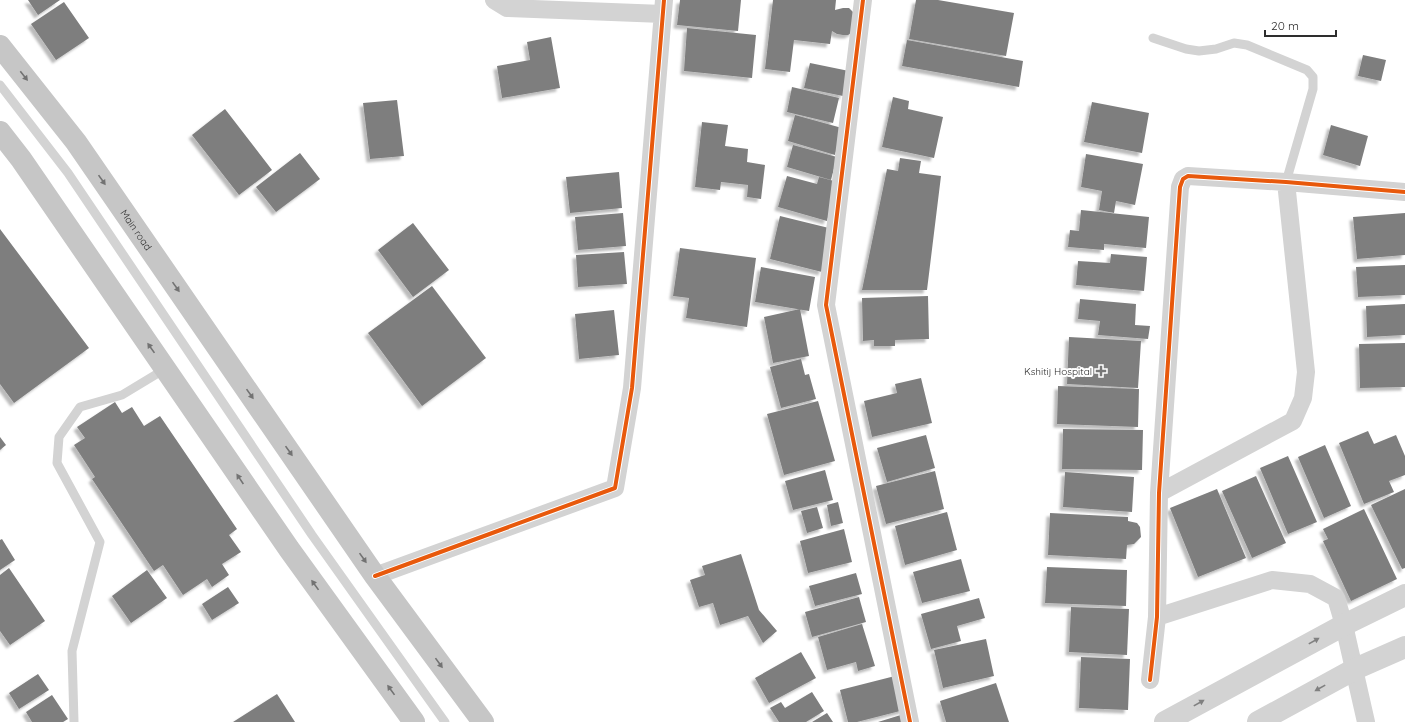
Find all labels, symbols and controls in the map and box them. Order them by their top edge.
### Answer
scale bar [1265,12,1336,38]
text: 20 m [1271,18,1299,33]
one-way arrow [20,71,28,82]
one-way arrow [98,175,106,186]
street label: Main road [117,207,155,253]
one-way arrow [172,282,180,293]
one-way arrow [147,343,155,354]
place label: Kshitij Hospital [1024,365,1092,378]
marker: Kshitij Hospital [1095,365,1107,377]
one-way arrow [246,389,254,400]
one-way arrow [285,446,293,457]
one-way arrow [236,473,244,484]
one-way arrow [359,553,367,564]
one-way arrow [311,580,319,590]
one-way arrow [1308,638,1319,645]
one-way arrow [435,658,443,669]
one-way arrow [387,685,395,696]
one-way arrow [1314,685,1325,691]
one-way arrow [1194,700,1205,707]

